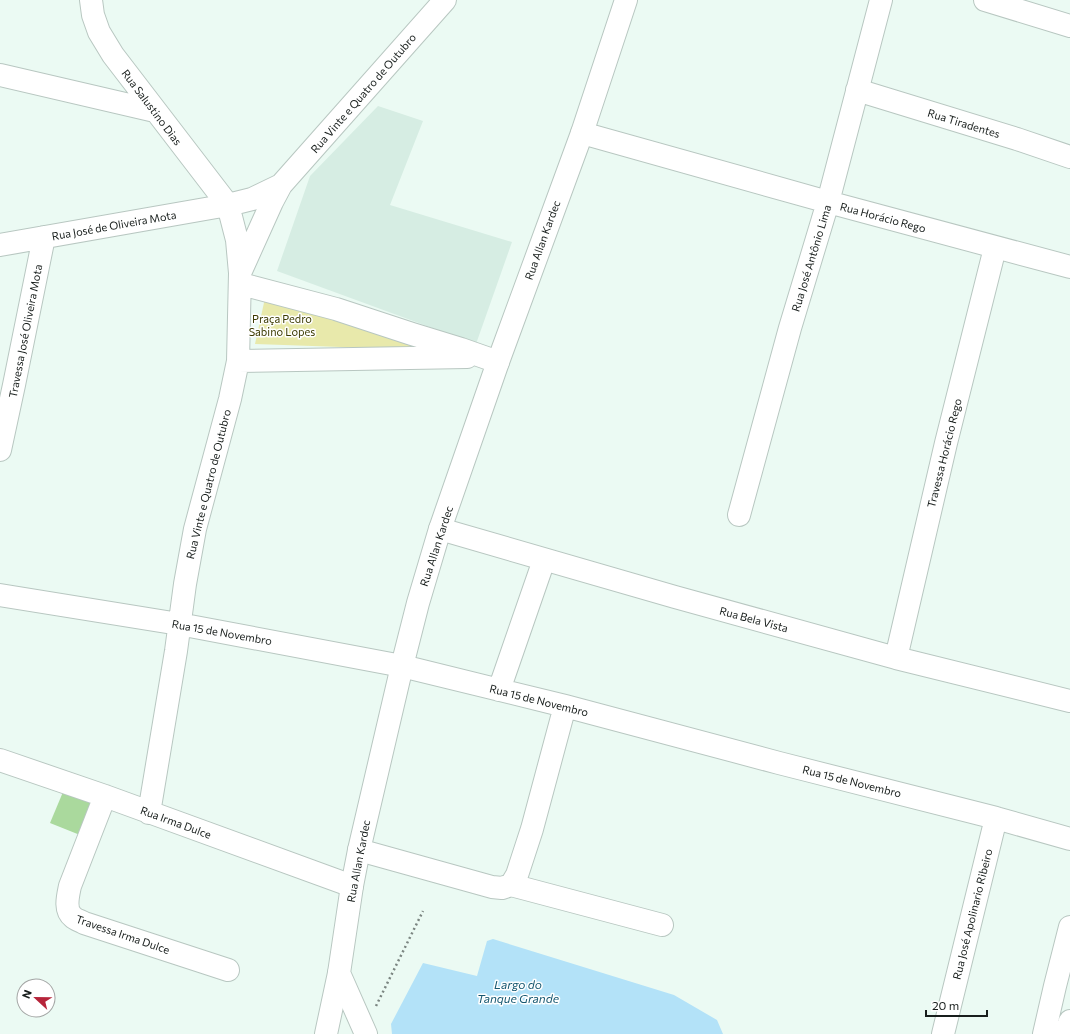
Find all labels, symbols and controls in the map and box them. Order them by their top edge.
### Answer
street label: Rua Vinte e Quatro de Outubro [308,30,419,155]
street label: Rua Salustino Dias [119,67,185,147]
street label: Rua Tiradentes [926,106,1002,140]
street label: Rua Allan Kardec [522,199,562,281]
street label: Rua Horácio Rego [839,199,928,235]
street label: Rua José Antônio Lima [789,203,834,313]
street label: Rua José de Oliveira Mota [51,208,177,243]
street label: Travessa José Oliveira Mota [6,263,45,399]
park label: Praça Pedro Sabino Lopes [249,312,315,338]
street label: Travessa Horácio Rego [924,397,964,509]
street label: Rua Vinte e Quatro de Outubro [183,407,233,560]
street label: Rua Allan Kardec [417,504,455,588]
street label: Rua Bela Vista [718,604,790,634]
street label: Rua 15 de Novembro [171,617,274,647]
street label: Rua 15 de Novembro [488,681,590,719]
street label: Rua 15 de Novembro [801,762,903,800]
street label: Rua Irma Dulce [139,803,213,841]
street label: Rua Allan Kardec [344,819,372,903]
street label: Rua José Apolinario Ribeiro [949,847,996,981]
street label: Travessa Irma Dulce [74,912,172,956]
water label: Largo do Tanque Grande [477,977,560,1005]
north arrow [16,978,56,1018]
text: N [19,988,34,1000]
scale bar [926,992,987,1018]
text: 20 m [932,998,959,1012]

